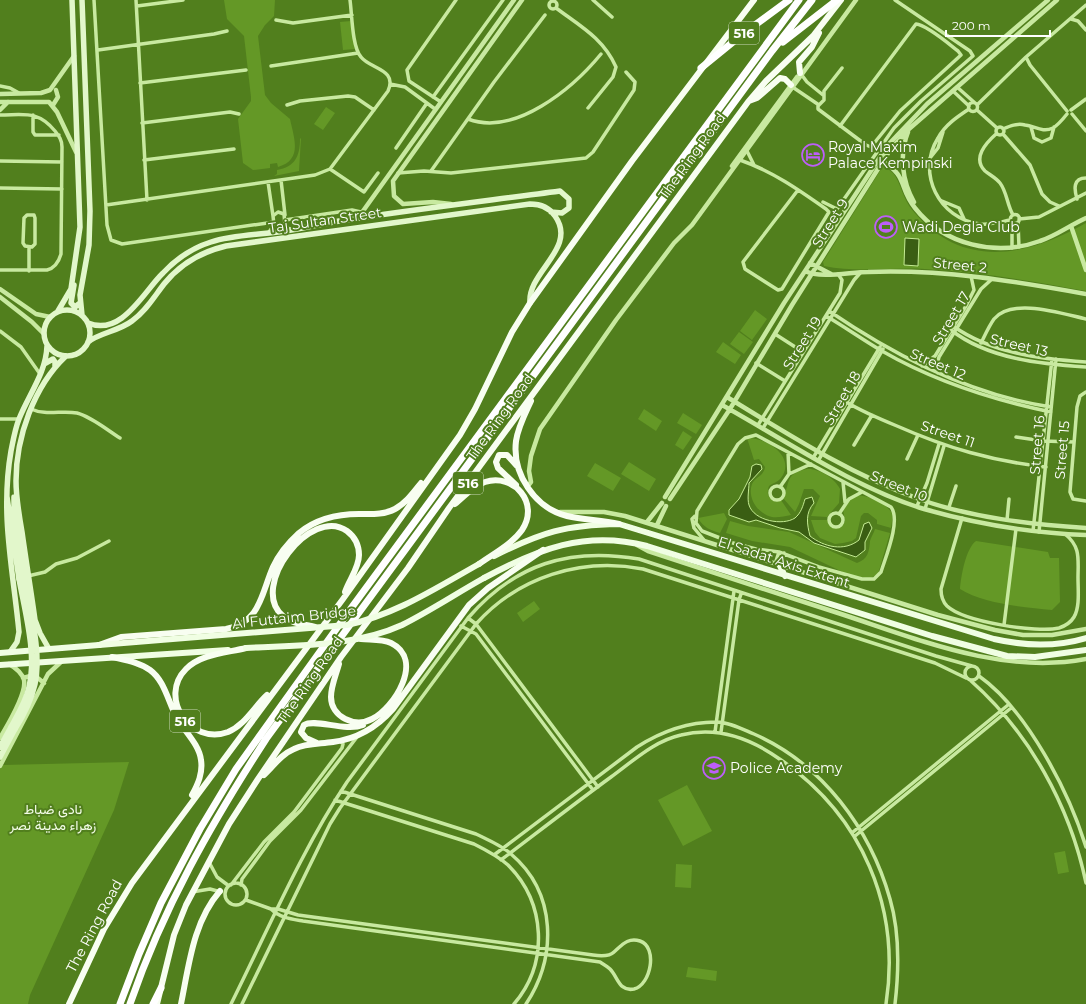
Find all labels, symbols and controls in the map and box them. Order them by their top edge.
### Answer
scale bar [946,12,1050,38]
text: 200 m [952,18,991,33]
road number: 516 [729,22,759,44]
street label: The Ring Road [654,109,730,203]
place label: Royal Maxim Palace Kempinski [828,138,953,172]
hotel icon: Royal Maxim Palace Kempinski [800,142,826,168]
street label: Street 9 [808,195,852,251]
street label: Taj Sultan Street [267,203,383,237]
sports icon: Wadi Degla Club [873,214,899,240]
place label: Wadi Degla Club [902,218,1020,236]
street label: Street 2 [932,253,988,277]
street label: Street 17 [928,288,974,348]
street label: Street 19 [779,313,825,373]
street label: Street 13 [988,330,1050,360]
street label: Street 12 [907,344,969,384]
street label: Street 18 [819,367,865,428]
street label: The Ring Road [462,370,538,464]
street label: Street 16 [1025,414,1049,475]
street label: Street 11 [919,416,977,452]
street label: Street 15 [1050,420,1074,480]
street label: Street 10 [868,466,930,506]
road number: 516 [453,472,483,494]
street label: El Sadat Axis Extent [716,532,853,592]
street label: Al Futtaim Bridge [231,602,357,632]
street label: The Ring Road [273,633,347,727]
road number: 516 [170,710,200,732]
school or university icon: Police Academy [701,755,727,781]
place label: Police Academy [730,759,843,777]
park label: نادى ضباط زهراء مدينة نصر [9,800,97,834]
street label: The Ring Road [62,876,126,976]

